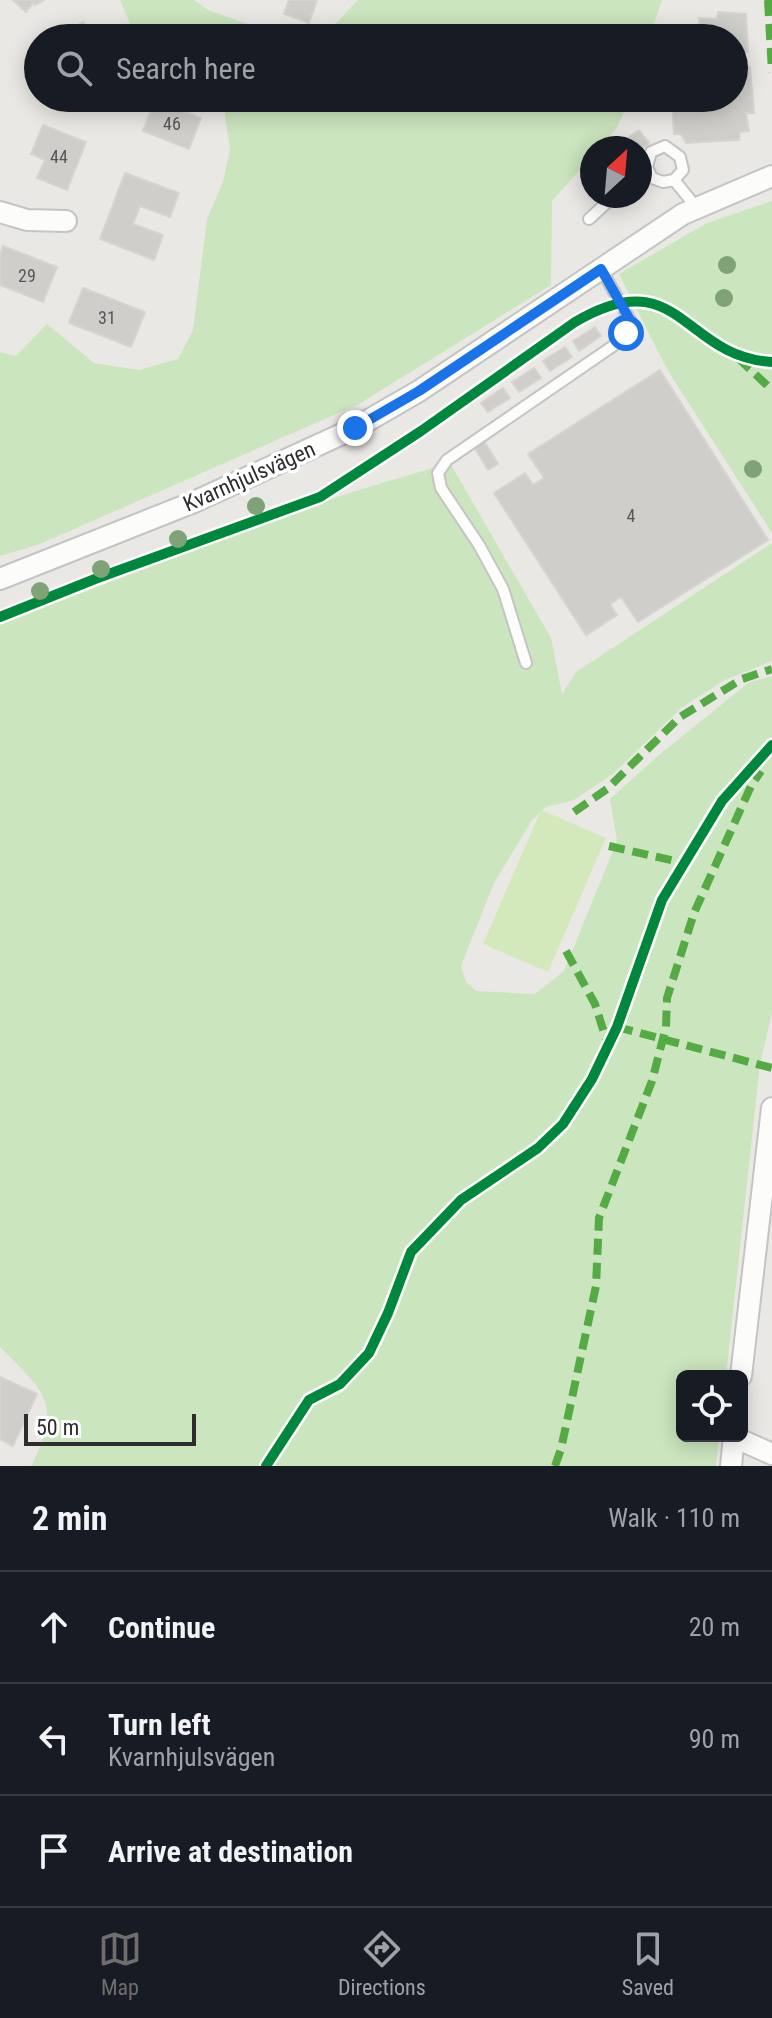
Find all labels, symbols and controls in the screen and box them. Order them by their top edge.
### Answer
search box [24,24,748,112]
icon: search [52,46,96,90]
text: Search here [116,51,256,86]
house number: 46 [163,113,181,134]
north arrow [580,136,652,208]
house number: 44 [50,146,68,167]
house number: 29 [18,265,36,286]
house number: 31 [98,307,116,328]
route start [608,315,644,351]
route end [337,410,373,446]
street label: Kvarnhjulsvägen [179,436,319,517]
house number: 4 [627,505,636,526]
map controls [676,1370,748,1442]
button: locate [676,1370,748,1442]
scale bar [24,1410,196,1446]
text: 50 m [36,1415,79,1440]
text: 2 min [32,1498,108,1538]
text: Walk · 110 m [608,1503,740,1533]
icon: ahead [32,1605,76,1649]
text: Continue [108,1610,215,1645]
text: 20 m [689,1612,740,1642]
text: Turn left [108,1707,211,1742]
icon: left [32,1717,76,1761]
text: 90 m [689,1724,740,1754]
text: Kvarnhjulsvägen [108,1742,275,1772]
icon: arrive [32,1829,76,1873]
text: Arrive at destination [108,1834,353,1869]
tab: Map [98,1927,142,2000]
tab: Directions [338,1927,426,2000]
tab: Saved [622,1927,674,2000]

